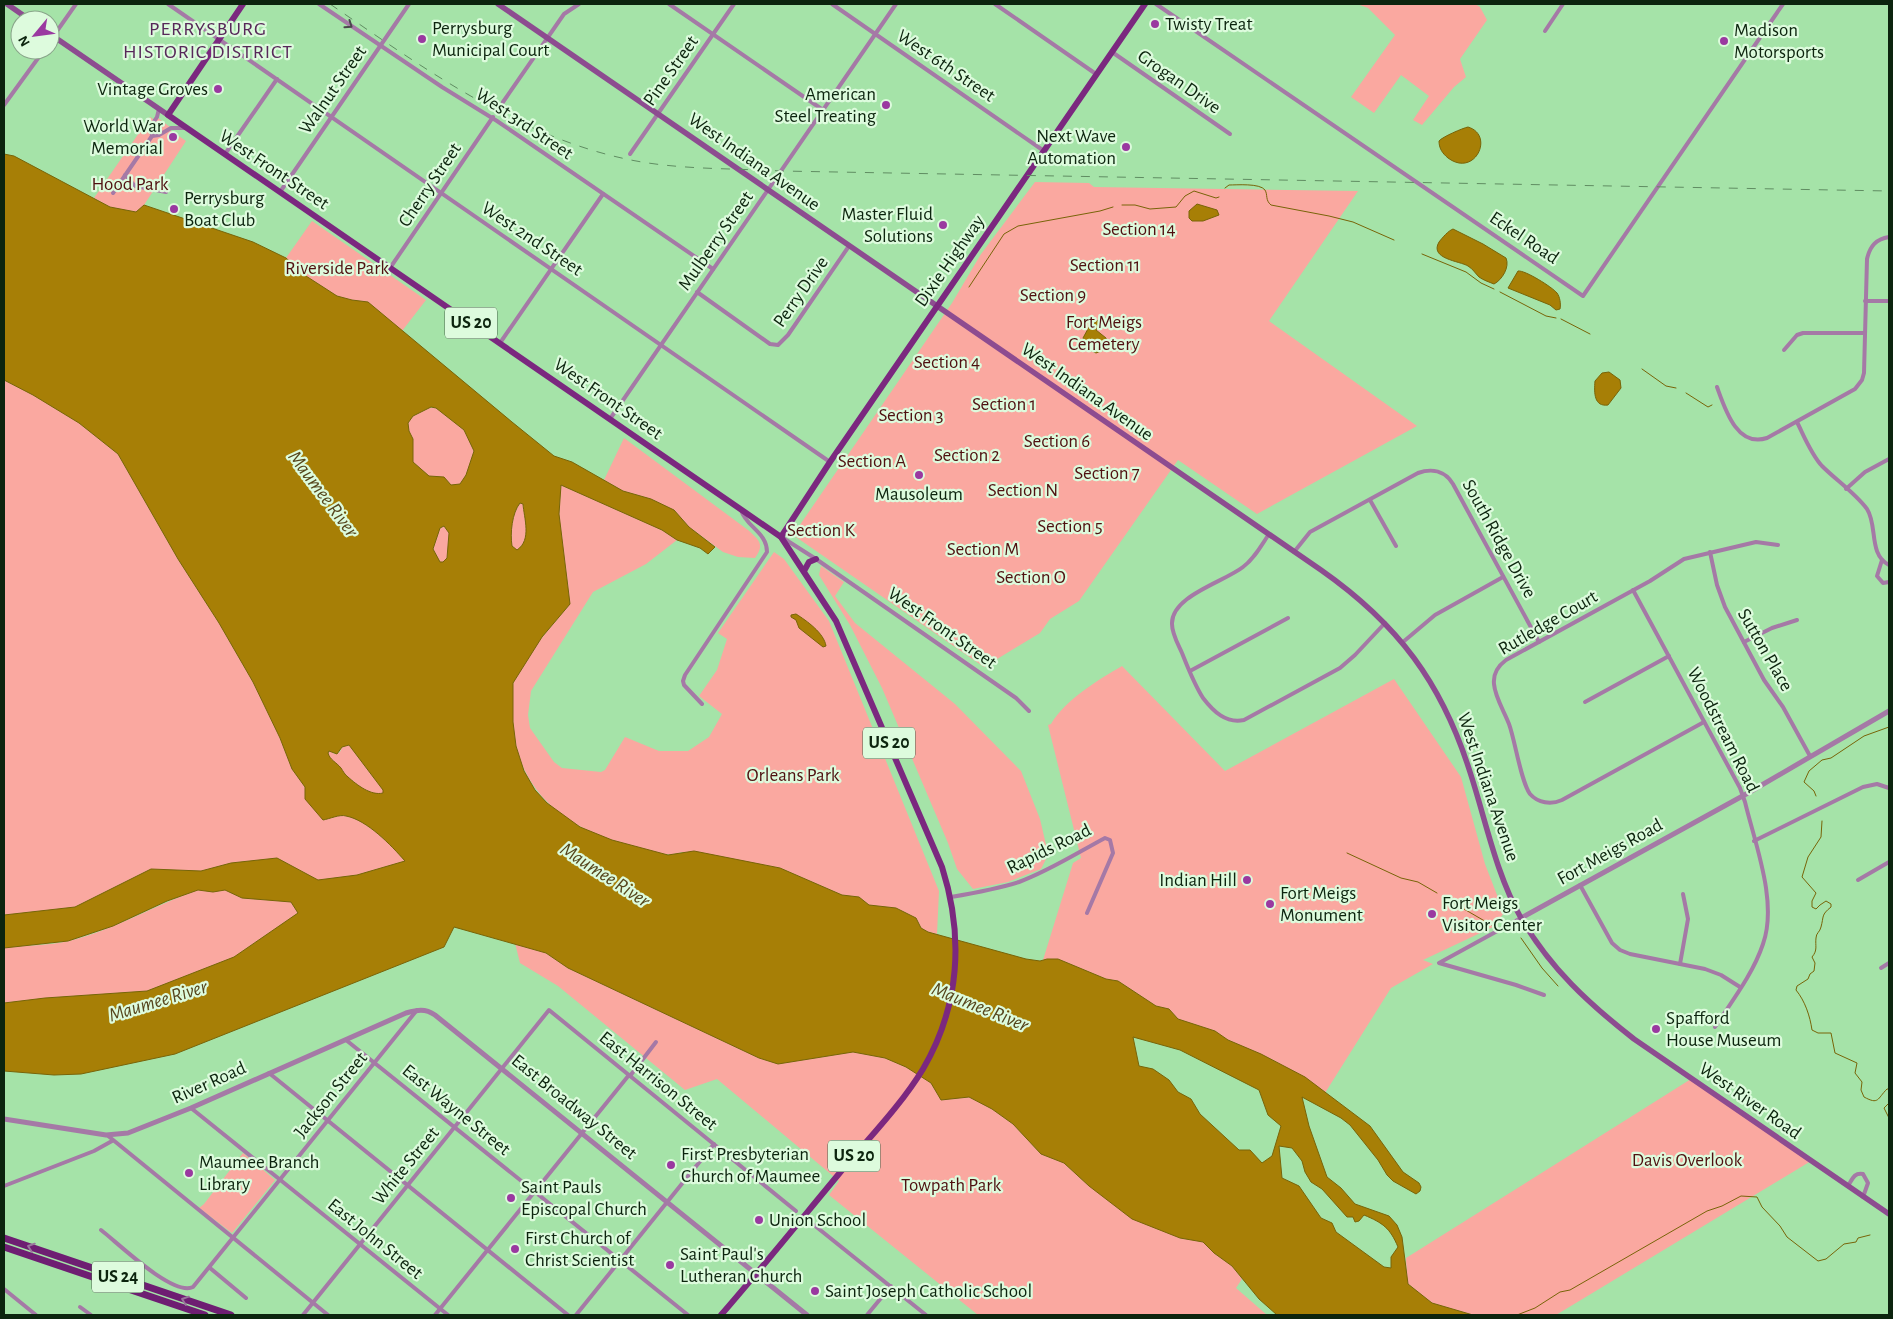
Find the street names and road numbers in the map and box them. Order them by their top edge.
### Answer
street label: West 6th Street [893,26,999,106]
street label: Pine Street [640,32,702,110]
street label: Walnut Street [296,42,370,138]
street label: Grogan Drive [1134,47,1224,117]
street label: West 3rd Street [472,85,576,163]
street label: West Indiana Avenue [685,109,823,215]
street label: West Front Street [216,126,332,214]
street label: Cherry Street [395,139,465,231]
street label: Mulberry Street [675,188,757,294]
street label: West 2nd Street [478,198,586,280]
street label: Eckel Road [1486,208,1562,268]
street label: Dixie Highway [911,212,989,310]
street label: Perry Drive [770,253,832,331]
road number: US 20 [445,307,497,338]
street label: West Indiana Avenue [1018,339,1156,445]
street label: West Front Street [550,355,666,443]
street label: South Ridge Drive [1459,477,1539,601]
street label: West Front Street [884,584,1000,672]
street label: Rutledge Court [1495,587,1601,659]
street label: Sutton Place [1734,605,1796,695]
street label: Woodstream Road [1683,665,1763,796]
street label: West Indiana Avenue [1454,710,1522,864]
road number: US 20 [863,728,915,758]
street label: Fort Meigs Road [1554,815,1666,889]
street label: Rapids Road [1004,820,1094,877]
street label: East Harrison Street [595,1028,721,1134]
street label: Jackson Street [291,1049,371,1141]
street label: East Broadway Street [508,1051,640,1163]
street label: River Road [169,1058,249,1108]
street label: West River Road [1695,1059,1805,1143]
street label: East Wayne Street [398,1061,514,1159]
street label: White Street [369,1124,443,1208]
road number: US 20 [828,1140,880,1172]
street label: East John Street [324,1195,426,1283]
road number: US 24 [92,1262,144,1292]

